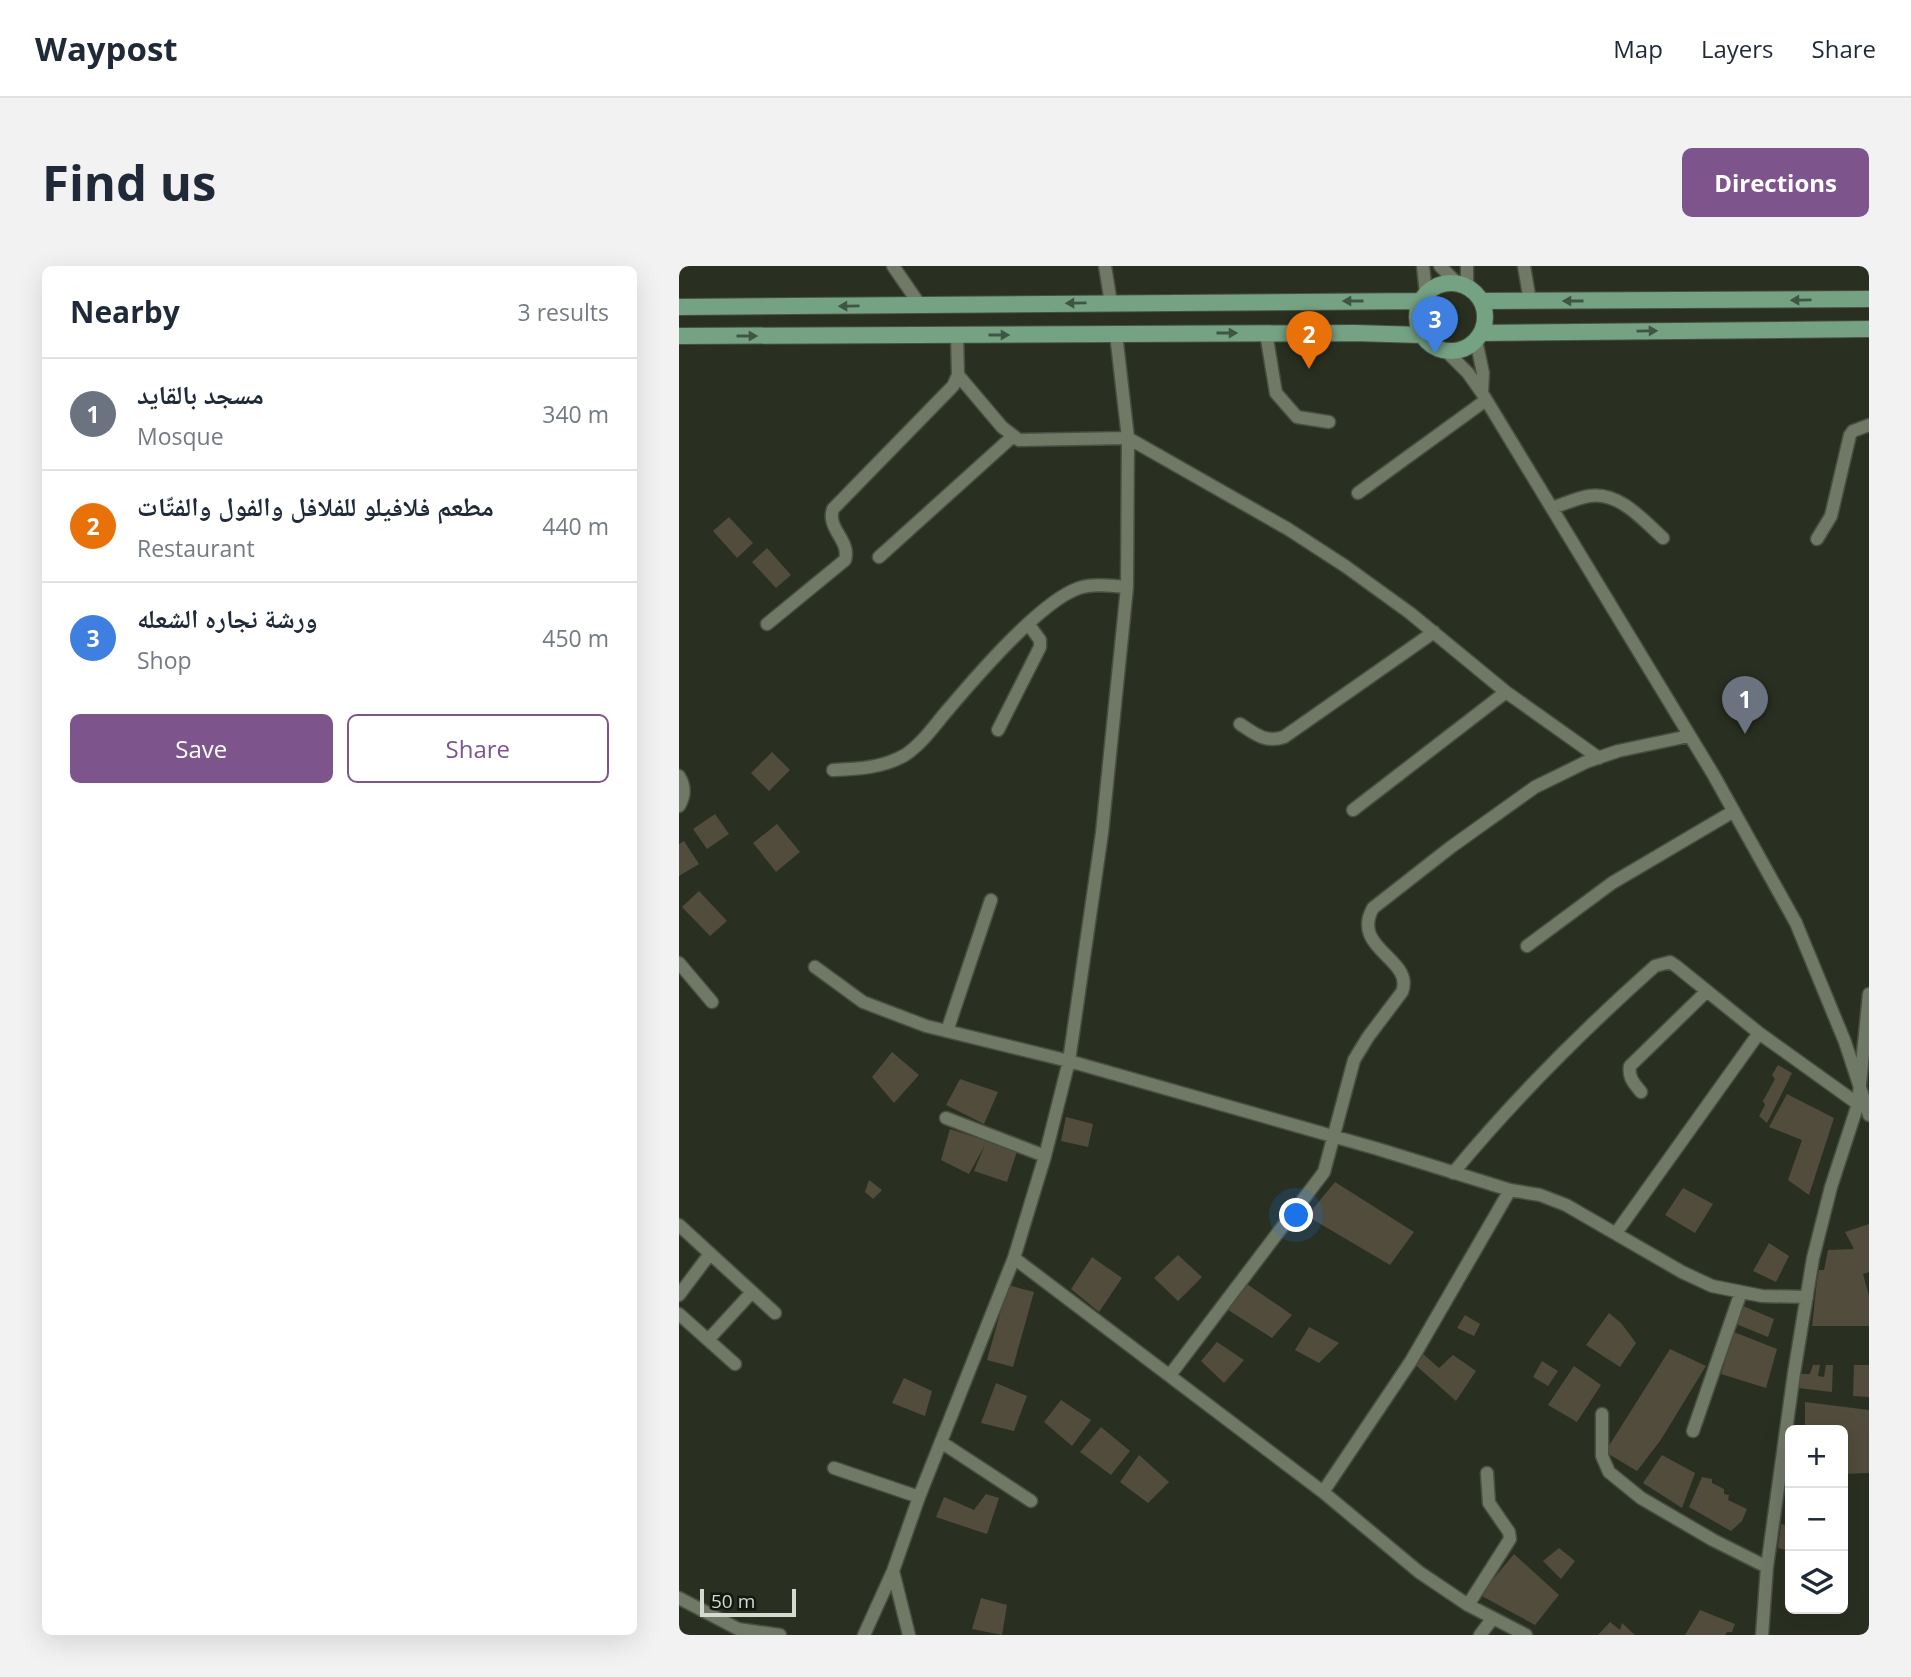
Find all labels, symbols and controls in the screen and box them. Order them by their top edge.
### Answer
text: Waypost [35,26,178,71]
text: Map [1613,32,1663,65]
text: Layers [1701,32,1774,65]
text: Share [1812,32,1876,65]
button: Directions [1682,148,1869,217]
text: Find us [42,149,216,215]
text: Nearby [70,291,180,332]
one-way arrow [1790,294,1812,306]
one-way arrow [1342,295,1364,307]
one-way arrow [1562,295,1584,307]
text: 3 results [518,296,609,328]
pin: 3 [1412,296,1458,354]
one-way arrow [1065,297,1087,309]
one-way arrow [838,300,860,312]
pin: 2 [1286,311,1332,369]
one-way arrow [1636,325,1658,336]
one-way arrow [1216,328,1238,339]
one-way arrow [988,329,1010,341]
one-way arrow [736,330,758,342]
text: مسجد بالقايد [137,376,264,412]
text: 1 [86,398,100,430]
text: 340 m [542,398,609,430]
text: Mosque [137,420,224,452]
text: مطعم فلافيلو للفلافل والفول والفتّات [137,488,494,524]
text: 2 [86,510,100,542]
text: 440 m [542,510,609,542]
text: Restaurant [137,532,255,564]
text: ورشة نجاره الشعله [137,600,317,636]
text: 3 [86,622,100,654]
text: 450 m [542,622,609,654]
text: Shop [137,644,192,676]
pin: 1 [1722,676,1768,734]
button: Save [70,714,333,783]
button: Share [347,714,609,783]
your location [1279,1198,1313,1232]
map controls [1785,1425,1848,1614]
button: + [1785,1425,1848,1488]
button: − [1785,1488,1848,1551]
button: layers [1785,1551,1848,1614]
scale bar [700,1586,796,1618]
text: 50 m [711,1588,755,1614]

